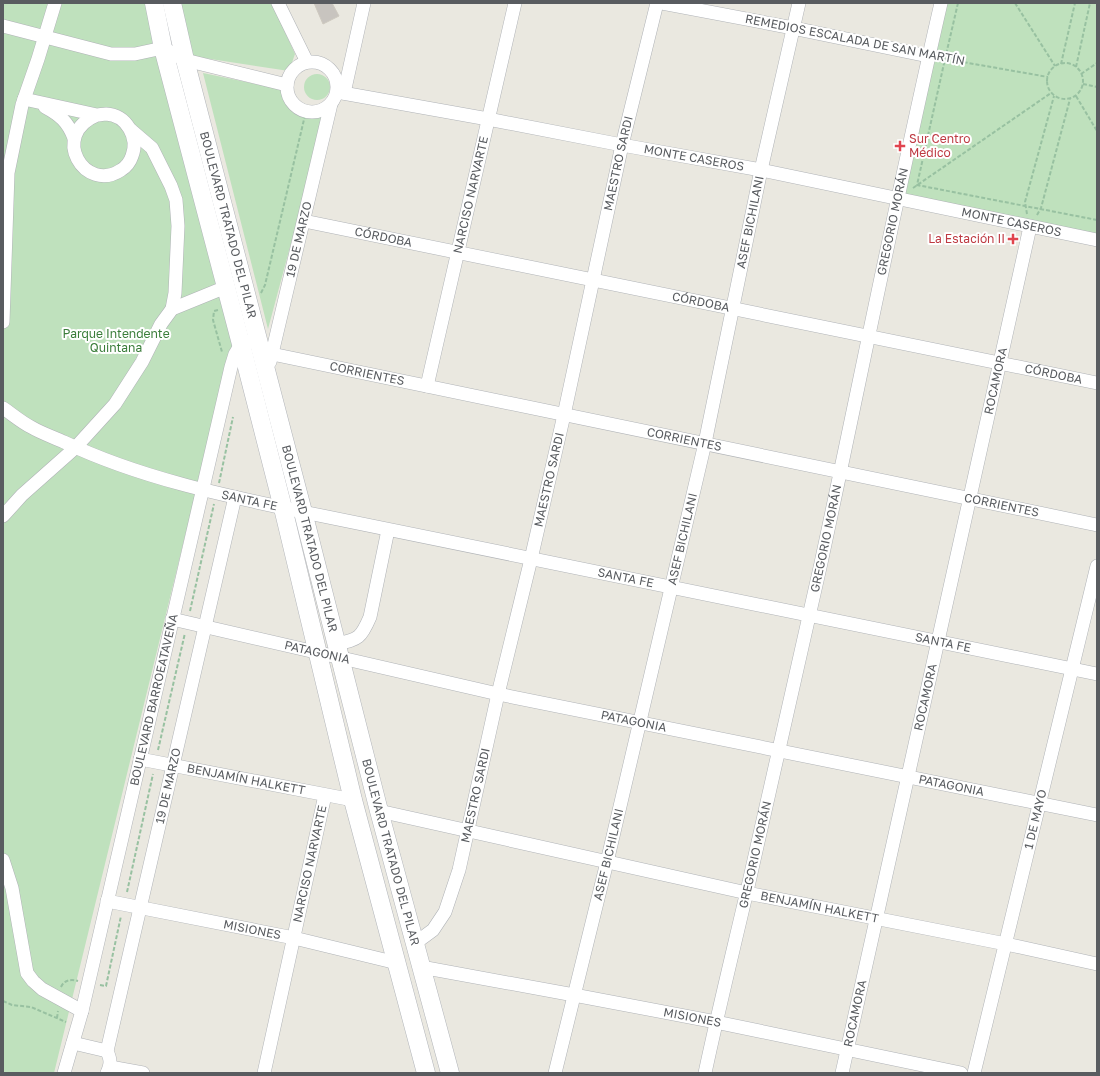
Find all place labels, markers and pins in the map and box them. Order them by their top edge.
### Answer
place label: Sur Centro Médico [909,131,971,160]
marker: Sur Centro Médico [894,140,906,152]
place label: La Estación II [928,231,1005,246]
marker: La Estación II [1008,234,1018,244]

